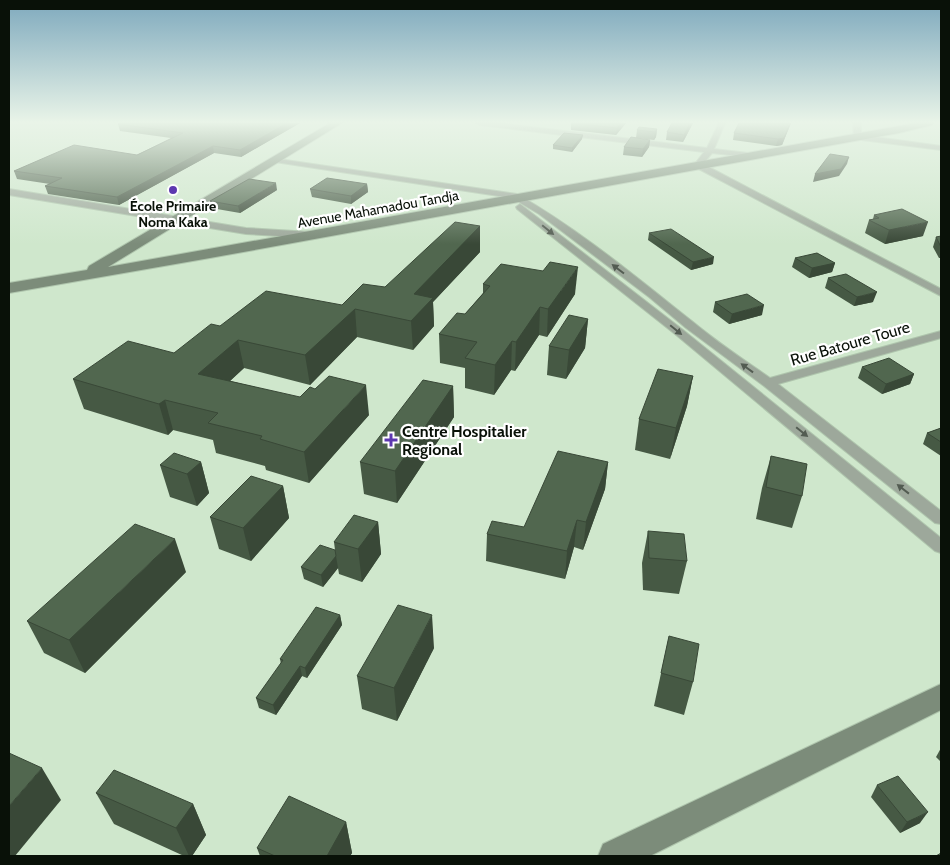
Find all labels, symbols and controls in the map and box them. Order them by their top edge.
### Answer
marker: École Primaire Noma Kaka [167,184,179,196]
street label: Avenue Mahamadou Tandja [296,186,460,232]
place label: École Primaire Noma Kaka [130,197,216,231]
one-way arrow [541,224,554,235]
one-way arrow [611,264,625,274]
street label: Rue Batoure Toure [788,317,912,370]
one-way arrow [669,325,683,335]
one-way arrow [740,363,754,373]
place label: Centre Hospitalier Regional [402,422,527,459]
one-way arrow [795,427,808,438]
marker: Centre Hospitalier Regional [384,433,398,447]
one-way arrow [897,484,910,495]

